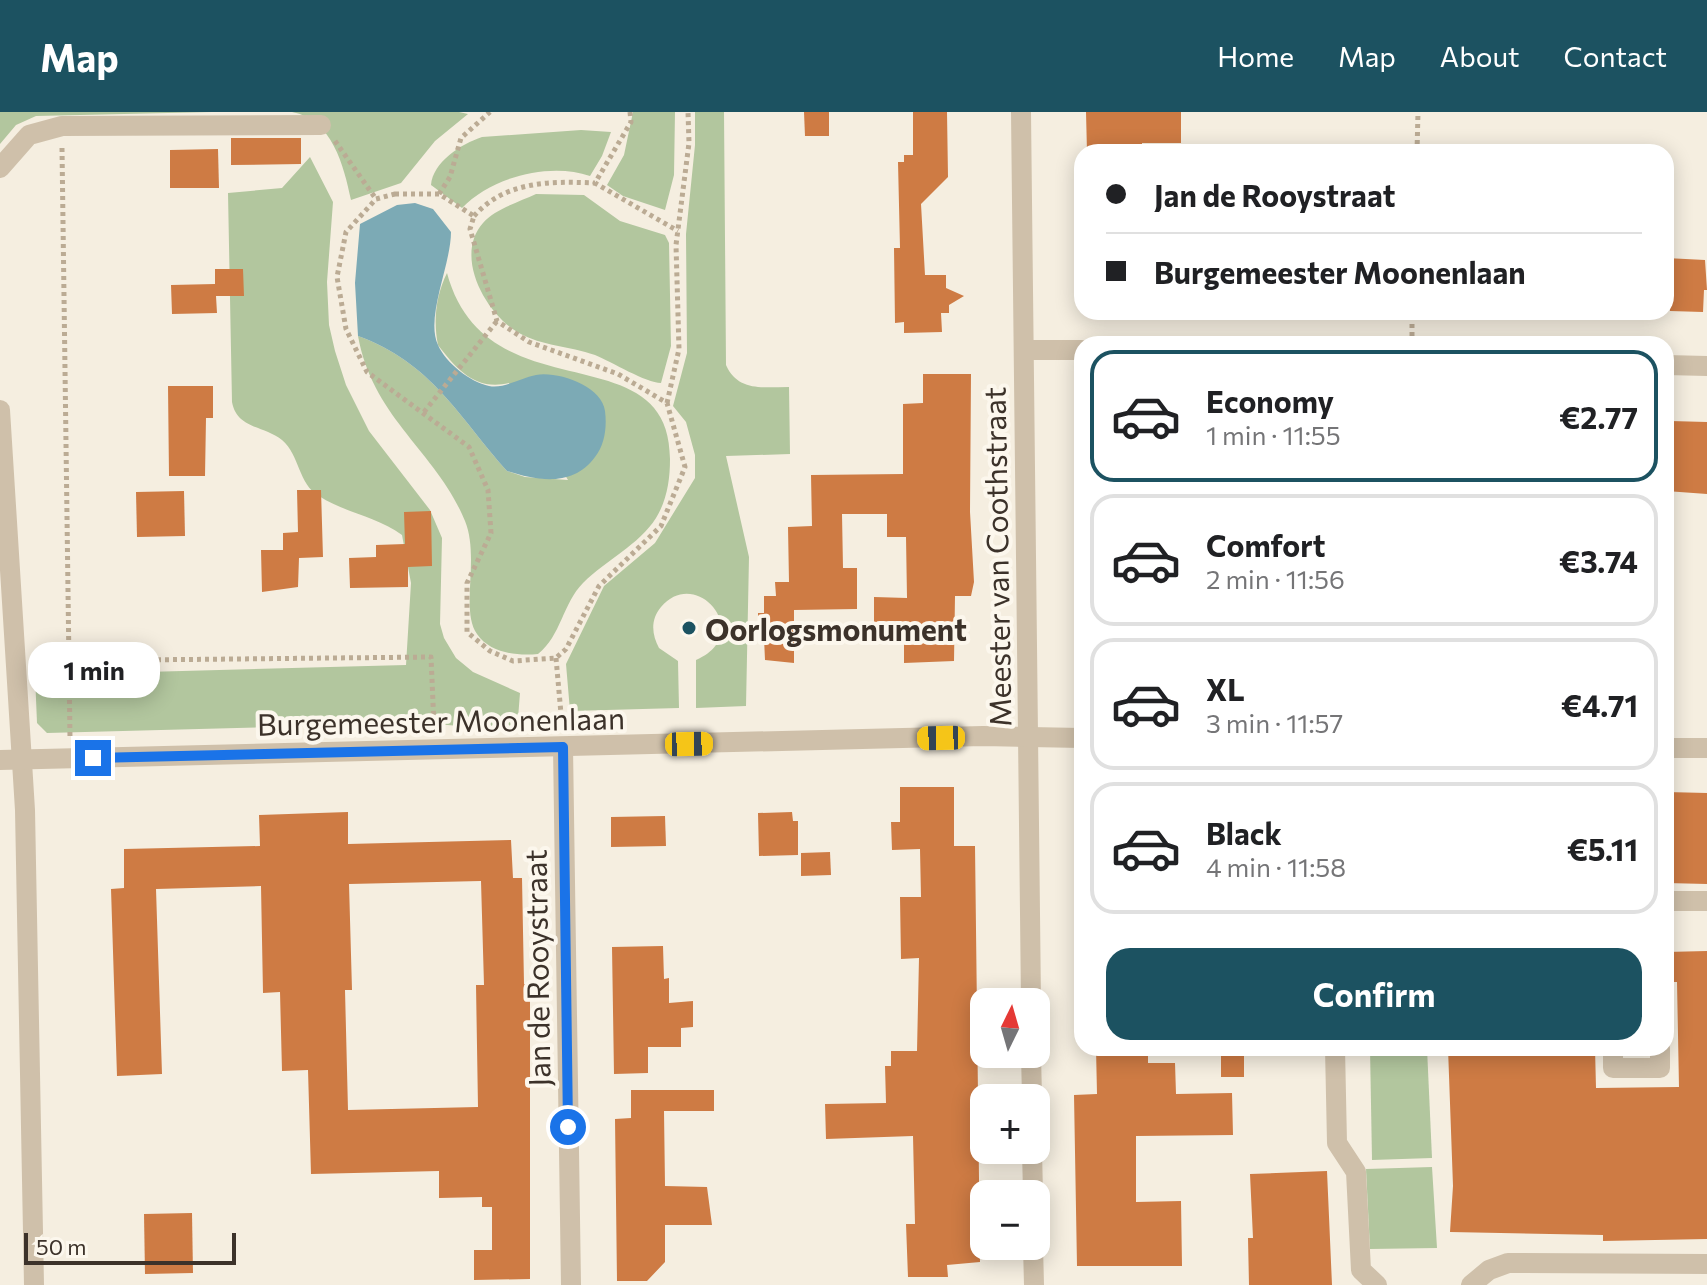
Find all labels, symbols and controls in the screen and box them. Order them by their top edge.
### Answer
text: Map [40,33,119,80]
text: Home [1217,39,1294,73]
text: Map [1338,39,1396,73]
text: About [1440,39,1520,73]
text: Contact [1564,39,1667,73]
text: Jan de Rooystraat [1154,176,1395,213]
text: Burgemeester Moonenlaan [1154,253,1526,290]
icon: car [1110,380,1182,452]
text: Economy [1206,382,1334,419]
street label: Meester van Coothstraat [975,387,1017,727]
text: €2.77 [1559,398,1638,435]
text: 1 min · 11:55 [1206,419,1341,450]
icon: car [1110,524,1182,596]
text: Comfort [1206,526,1325,563]
text: €3.74 [1559,542,1638,579]
text: 2 min · 11:56 [1206,563,1345,594]
place label: Oorlogsmonument [705,610,967,647]
marker: Oorlogsmonument [680,619,698,637]
callout: 1 min [27,642,159,698]
text: 1 min [63,654,125,685]
icon: car [1110,668,1182,740]
text: XL [1206,670,1245,707]
text: €4.71 [1561,686,1638,723]
street label: Burgemeester Moonenlaan [257,698,625,742]
text: 3 min · 11:57 [1206,707,1343,738]
car [917,726,965,750]
car [665,732,713,756]
route end [75,740,111,776]
icon: car [1110,812,1182,884]
text: Black [1206,814,1282,851]
text: €5.11 [1567,830,1638,867]
street label: Jan de Rooystraat [515,849,557,1087]
text: 4 min · 11:58 [1206,851,1346,882]
button: Confirm [1106,948,1642,1040]
north arrow [970,988,1050,1068]
map controls [970,988,1050,1260]
button: + [970,1084,1050,1164]
route start [550,1109,586,1145]
button: − [970,1180,1050,1260]
scale bar [24,1229,236,1265]
text: 50 m [36,1233,86,1260]

